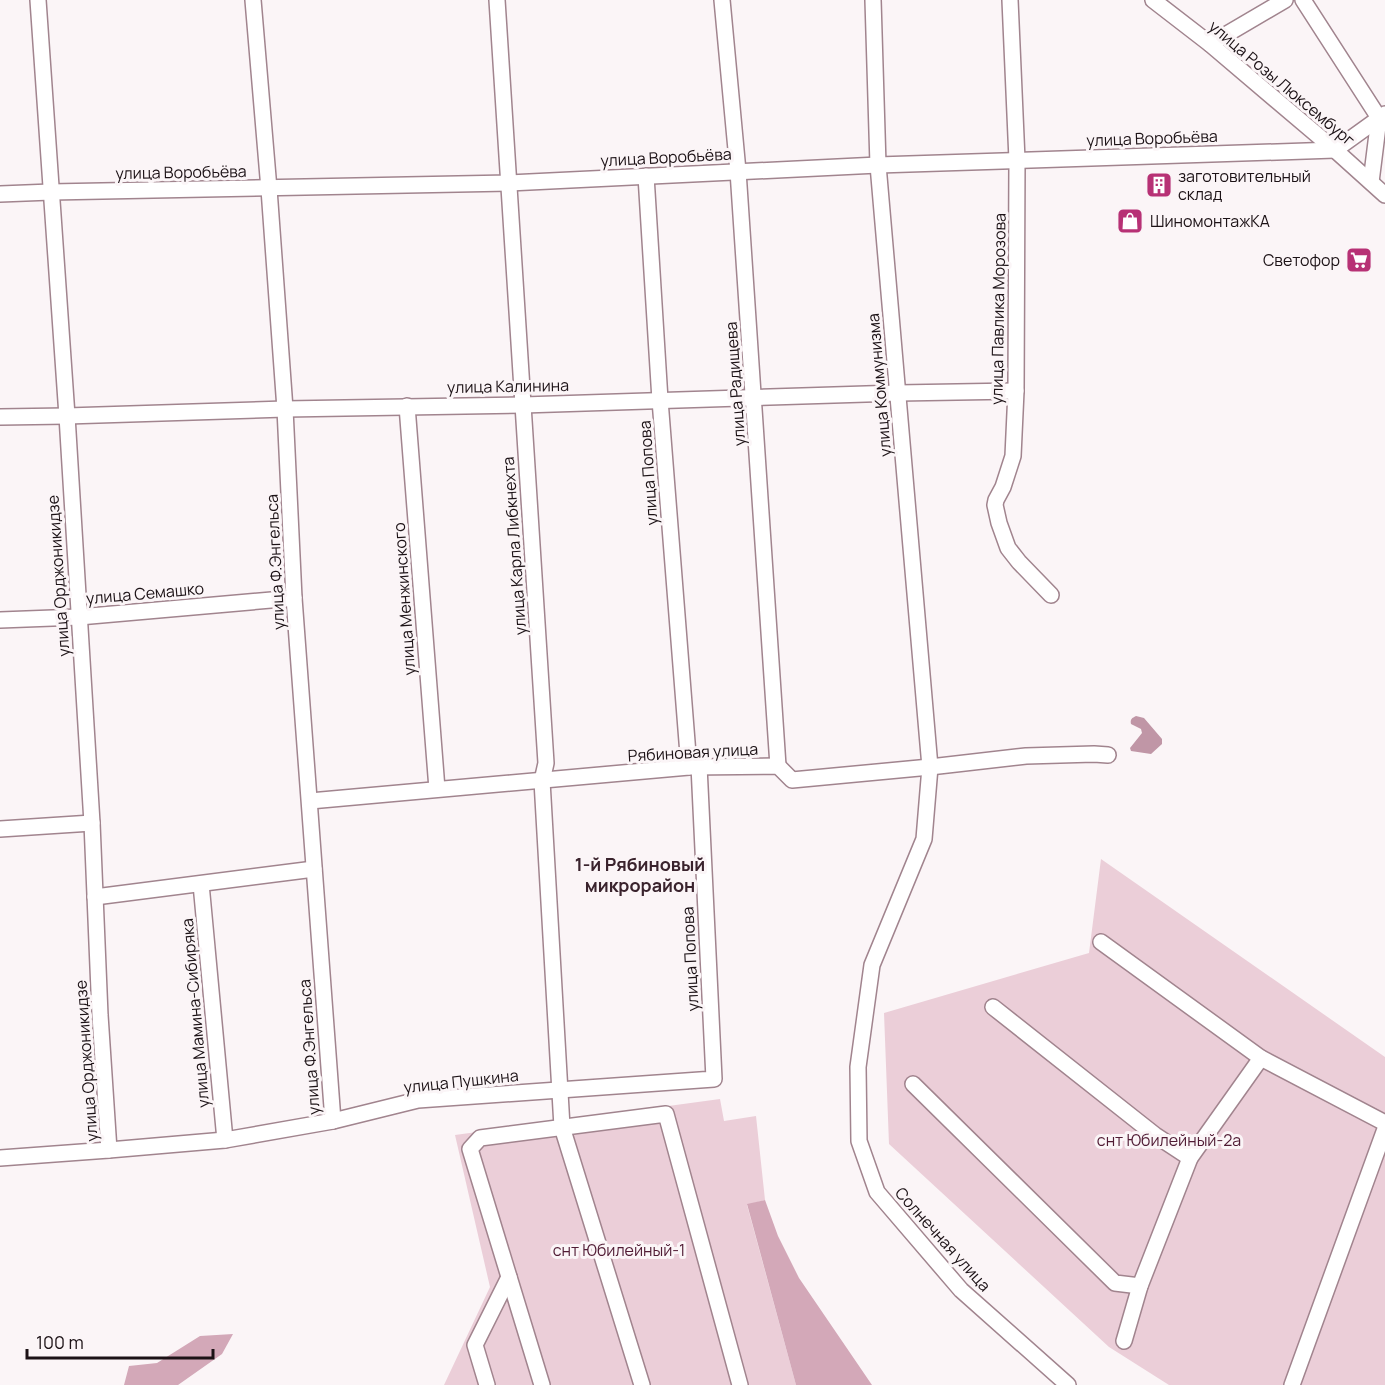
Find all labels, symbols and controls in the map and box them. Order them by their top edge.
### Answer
street label: улица Розы Люксембург [1204,15,1360,151]
street label: улица Воробьёва [1086,125,1218,151]
street label: улица Воробьёва [600,143,732,171]
street label: улица Воробьёва [115,160,247,184]
place label: заготовительный склад [1178,165,1311,205]
building icon: заготовительный склад [1144,170,1174,200]
shop icon: ШиномонтажКА [1115,206,1145,236]
place label: ШиномонтажКА [1150,210,1270,232]
street label: улица Павлика Морозова [985,213,1011,405]
supermarket icon: Светофор [1344,245,1374,275]
place label: Светофор [1263,249,1340,271]
street label: улица Коммунизма [862,312,896,458]
street label: улица Радищева [720,321,750,447]
street label: улица Калинина [447,374,569,398]
street label: улица Попова [633,420,663,526]
street label: улица Карла Либкнехта [497,456,531,636]
street label: улица Орджоникидзе [41,494,75,658]
street label: улица Ф.Энгельса [260,494,290,630]
street label: улица Менжинского [388,522,420,676]
street label: улица Семашко [85,577,205,609]
street label: Рябиновая улица [627,738,759,766]
district label: 1-й Рябиновый микрорайон [575,852,705,897]
street label: улица Попова [676,906,704,1012]
street label: улица Мамина-Сибиряка [176,917,214,1109]
street label: улица Ф.Энгельса [293,978,325,1116]
street label: улица Орджоникидзе [69,979,103,1143]
street label: улица Пушкина [402,1064,520,1098]
park label: снт Юбилейный-2а [1097,1129,1241,1151]
street label: Солнечная улица [890,1182,996,1296]
park label: снт Юбилейный-1 [553,1239,685,1261]
scale bar [27,1322,213,1360]
text: 100 m [36,1330,84,1354]

